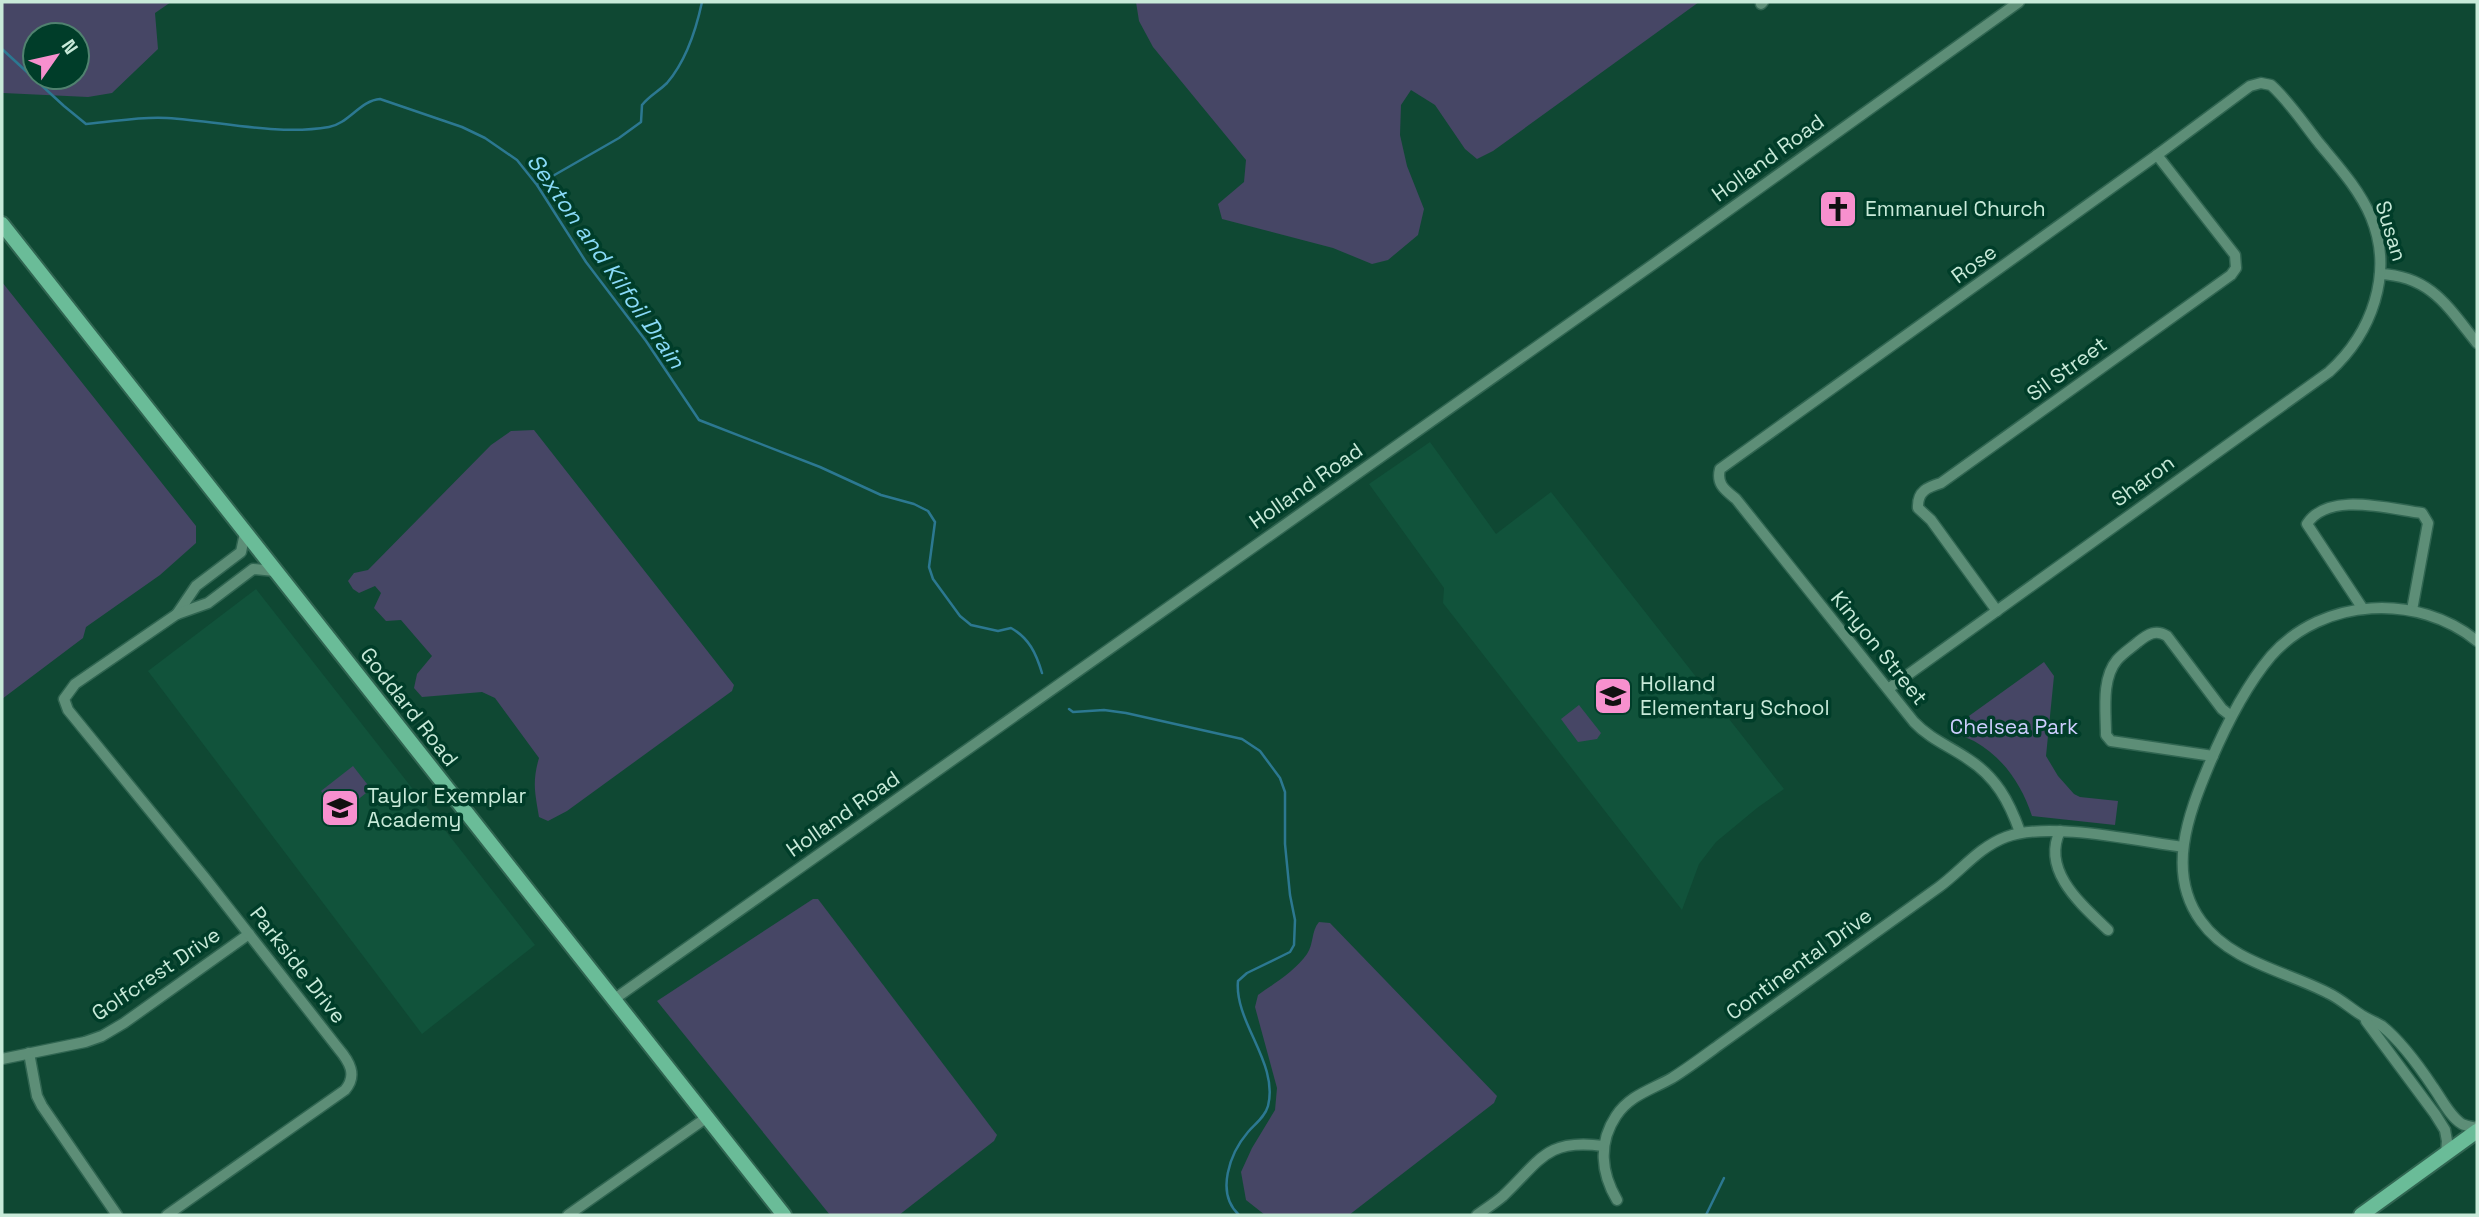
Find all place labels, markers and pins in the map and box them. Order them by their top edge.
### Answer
church icon: Emmanuel Church [1817,188,1859,230]
place label: Emmanuel Church [1865,195,2046,222]
place label: Holland Elementary School [1640,670,1830,721]
school or university icon: Holland Elementary School [1592,675,1634,717]
place label: Taylor Exemplar Academy [367,782,526,833]
school or university icon: Taylor Exemplar Academy [319,787,361,829]

